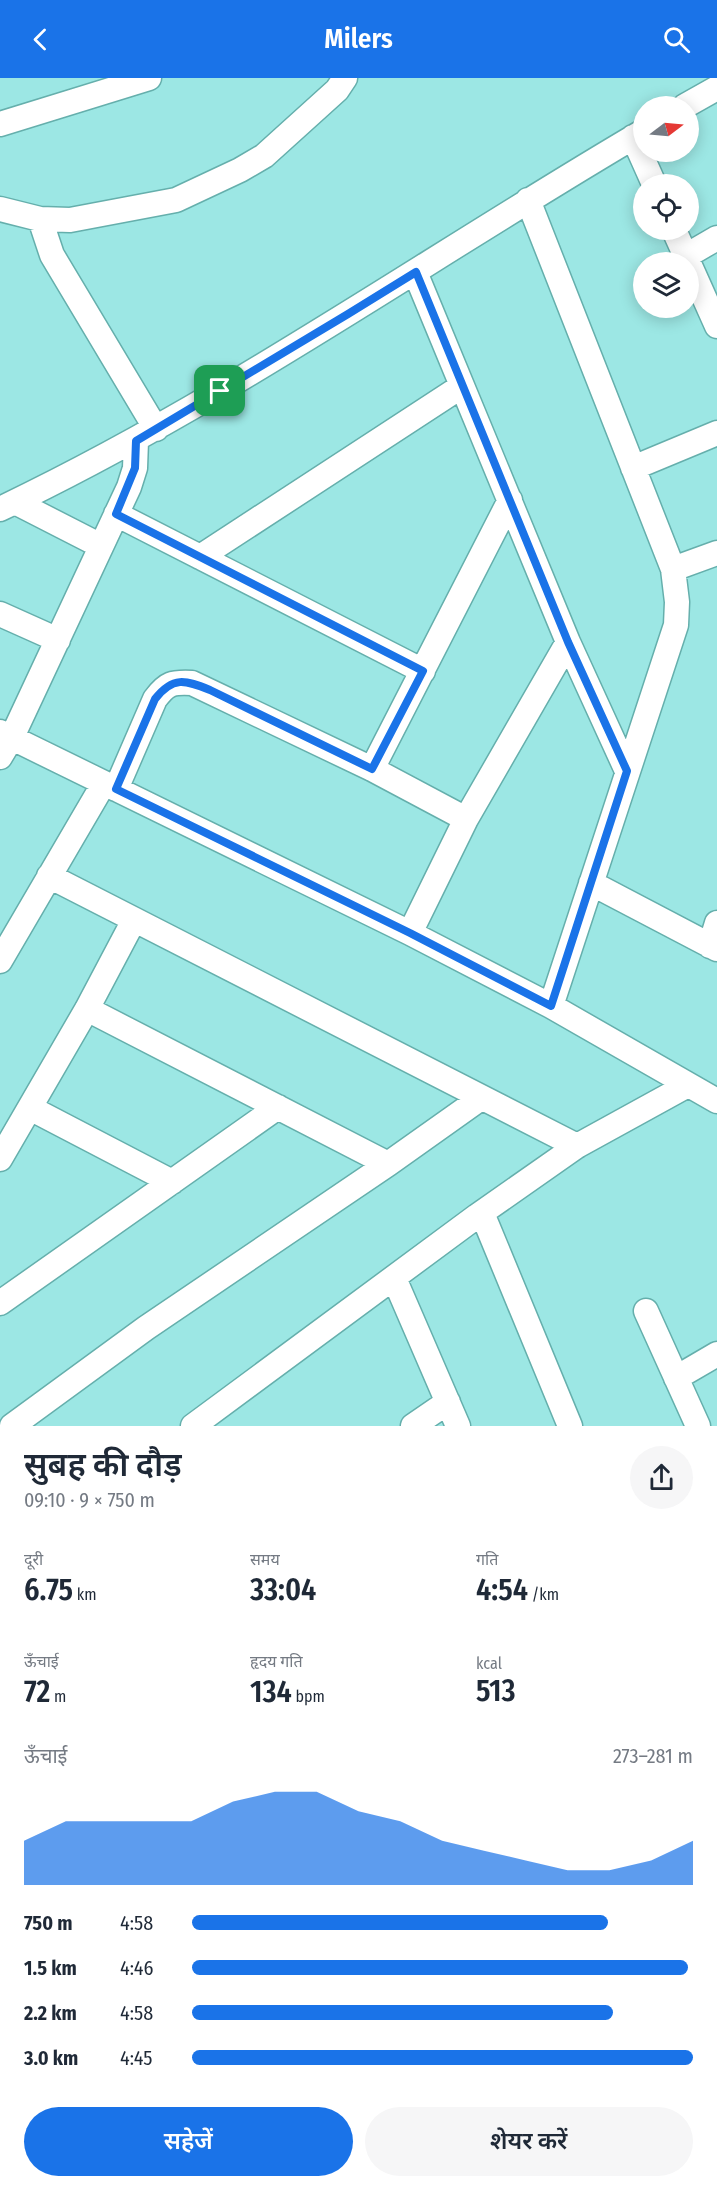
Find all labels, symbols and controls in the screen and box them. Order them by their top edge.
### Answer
icon: back [24,23,57,56]
text: Milers [324,23,393,55]
icon: search [660,23,693,56]
north arrow [633,96,699,162]
map controls [633,96,699,318]
button: locate [633,174,699,240]
button: layers [633,252,699,318]
pin [194,365,245,416]
icon: arrive [203,374,236,407]
text: सुबह की दौड़ [24,1445,182,1485]
button: share [630,1446,693,1509]
text: 09:10 · 9 × 750 m [24,1488,155,1512]
text: दूरी [24,1550,43,1569]
text: समय [250,1550,280,1569]
text: गति [476,1550,498,1569]
text: 6.75 [24,1572,73,1608]
text: 33:04 [250,1572,316,1608]
text: 4:54 [476,1572,528,1608]
text: km [73,1585,97,1604]
text: /km [528,1585,559,1604]
text: ऊँचाई [24,1652,59,1671]
text: हृदय गति [250,1652,303,1671]
text: kcal [476,1654,502,1673]
text: 513 [476,1673,515,1709]
text: 72 [24,1674,50,1710]
text: 134 [250,1674,292,1710]
text: m [50,1687,66,1706]
text: bpm [292,1687,325,1706]
text: ऊँचाई [24,1744,67,1768]
text: 273–281 m [613,1744,693,1768]
text: 750 m [24,1911,72,1935]
text: 4:58 [120,1911,153,1935]
text: 1.5 km [24,1956,77,1980]
text: 4:46 [120,1956,153,1980]
text: 2.2 km [24,2001,77,2025]
text: 4:58 [120,2001,153,2025]
text: 3.0 km [24,2046,78,2070]
text: 4:45 [120,2046,152,2070]
button: सहेजें [24,2107,353,2176]
button: शेयर करें [365,2107,693,2176]

